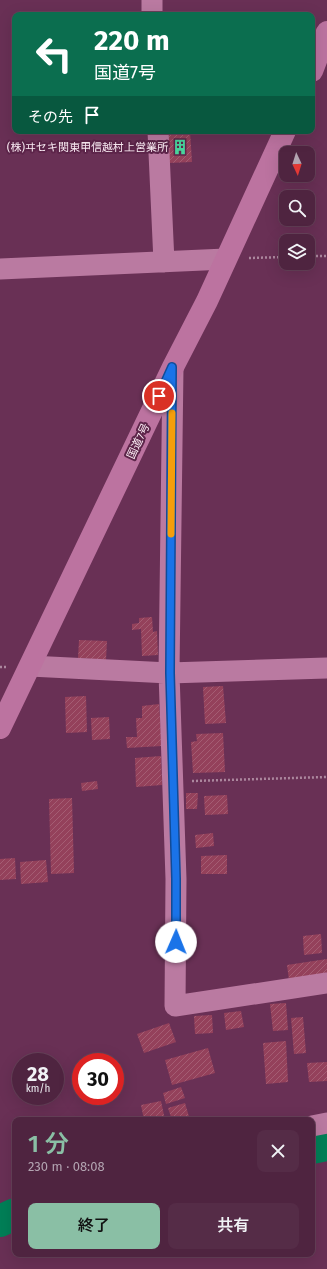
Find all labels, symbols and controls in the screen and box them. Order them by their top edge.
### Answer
text: 220 m [94,24,170,57]
icon: left [28,28,80,80]
text: 国道7号 [94,62,156,84]
icon: arrive [81,104,103,126]
text: その先 [28,108,73,126]
building icon: (株)ヰセキ関東甲信越村上営業所 [171,138,189,156]
place label: (株)ヰセキ関東甲信越村上営業所 [7,141,169,154]
north arrow [279,146,315,182]
map controls [279,146,315,270]
button: search [279,190,315,226]
button: layers [279,234,315,270]
pin [142,379,176,413]
icon: arrive [148,385,170,407]
street label: 国道7号 [125,421,152,461]
position arrow [155,921,197,963]
speed limit sign: 30 [72,1053,124,1105]
text: 28 [27,1062,49,1086]
text: km/h [26,1083,50,1095]
text: 1 分 [28,1130,69,1158]
button: close [257,1130,299,1172]
text: 230 m · 08:08 [28,1159,105,1174]
button: 終了 [28,1203,160,1249]
button: 共有 [168,1203,299,1249]

